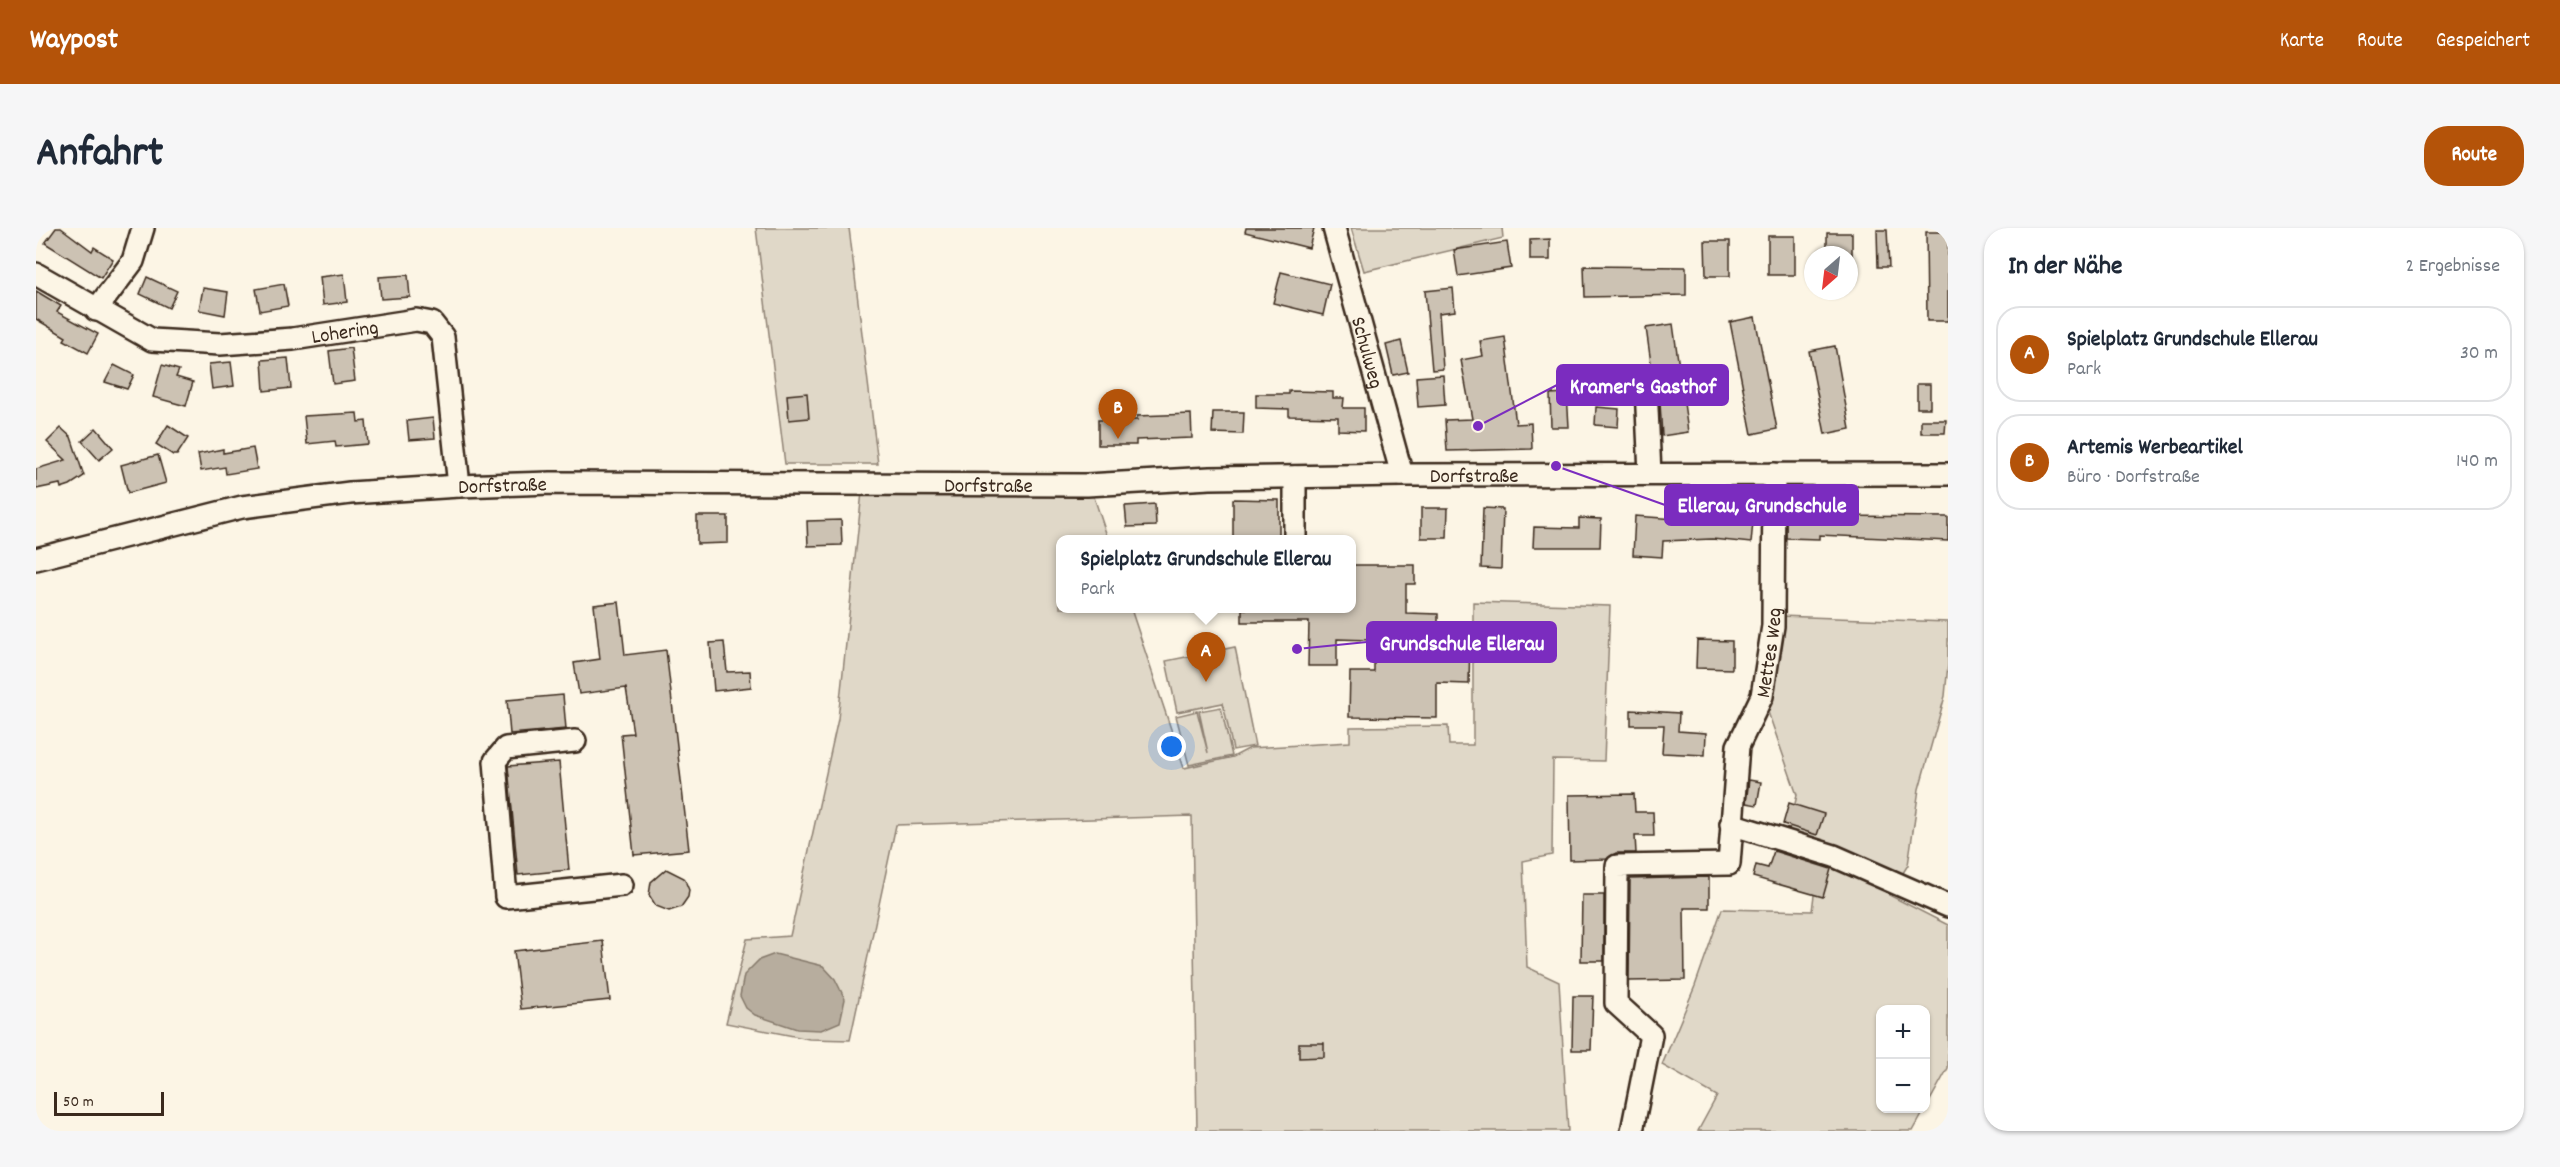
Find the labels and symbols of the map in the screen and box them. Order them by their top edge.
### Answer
north arrow [1804,246,1858,300]
street label: Lohering [310,314,381,354]
street label: Schulweg [1341,314,1390,393]
callout: Kramer's Gasthof [1557,365,1728,405]
text: Kramer's Gasthof [1570,373,1718,404]
pin: B [1098,390,1138,439]
street label: Dorfstraße [1430,463,1519,493]
street label: Dorfstraße [458,471,547,504]
street label: Dorfstraße [944,472,1033,503]
callout: Ellerau, Grundschule [1665,485,1858,525]
text: Ellerau, Grundschule [1677,492,1847,523]
street label: Mettes Weg [1750,608,1791,700]
callout: Grundschule Ellerau [1367,622,1556,662]
text: Grundschule Ellerau [1380,630,1544,661]
pin: A [1186,632,1226,682]
your location [1157,732,1186,761]
scale bar [54,1089,164,1116]

